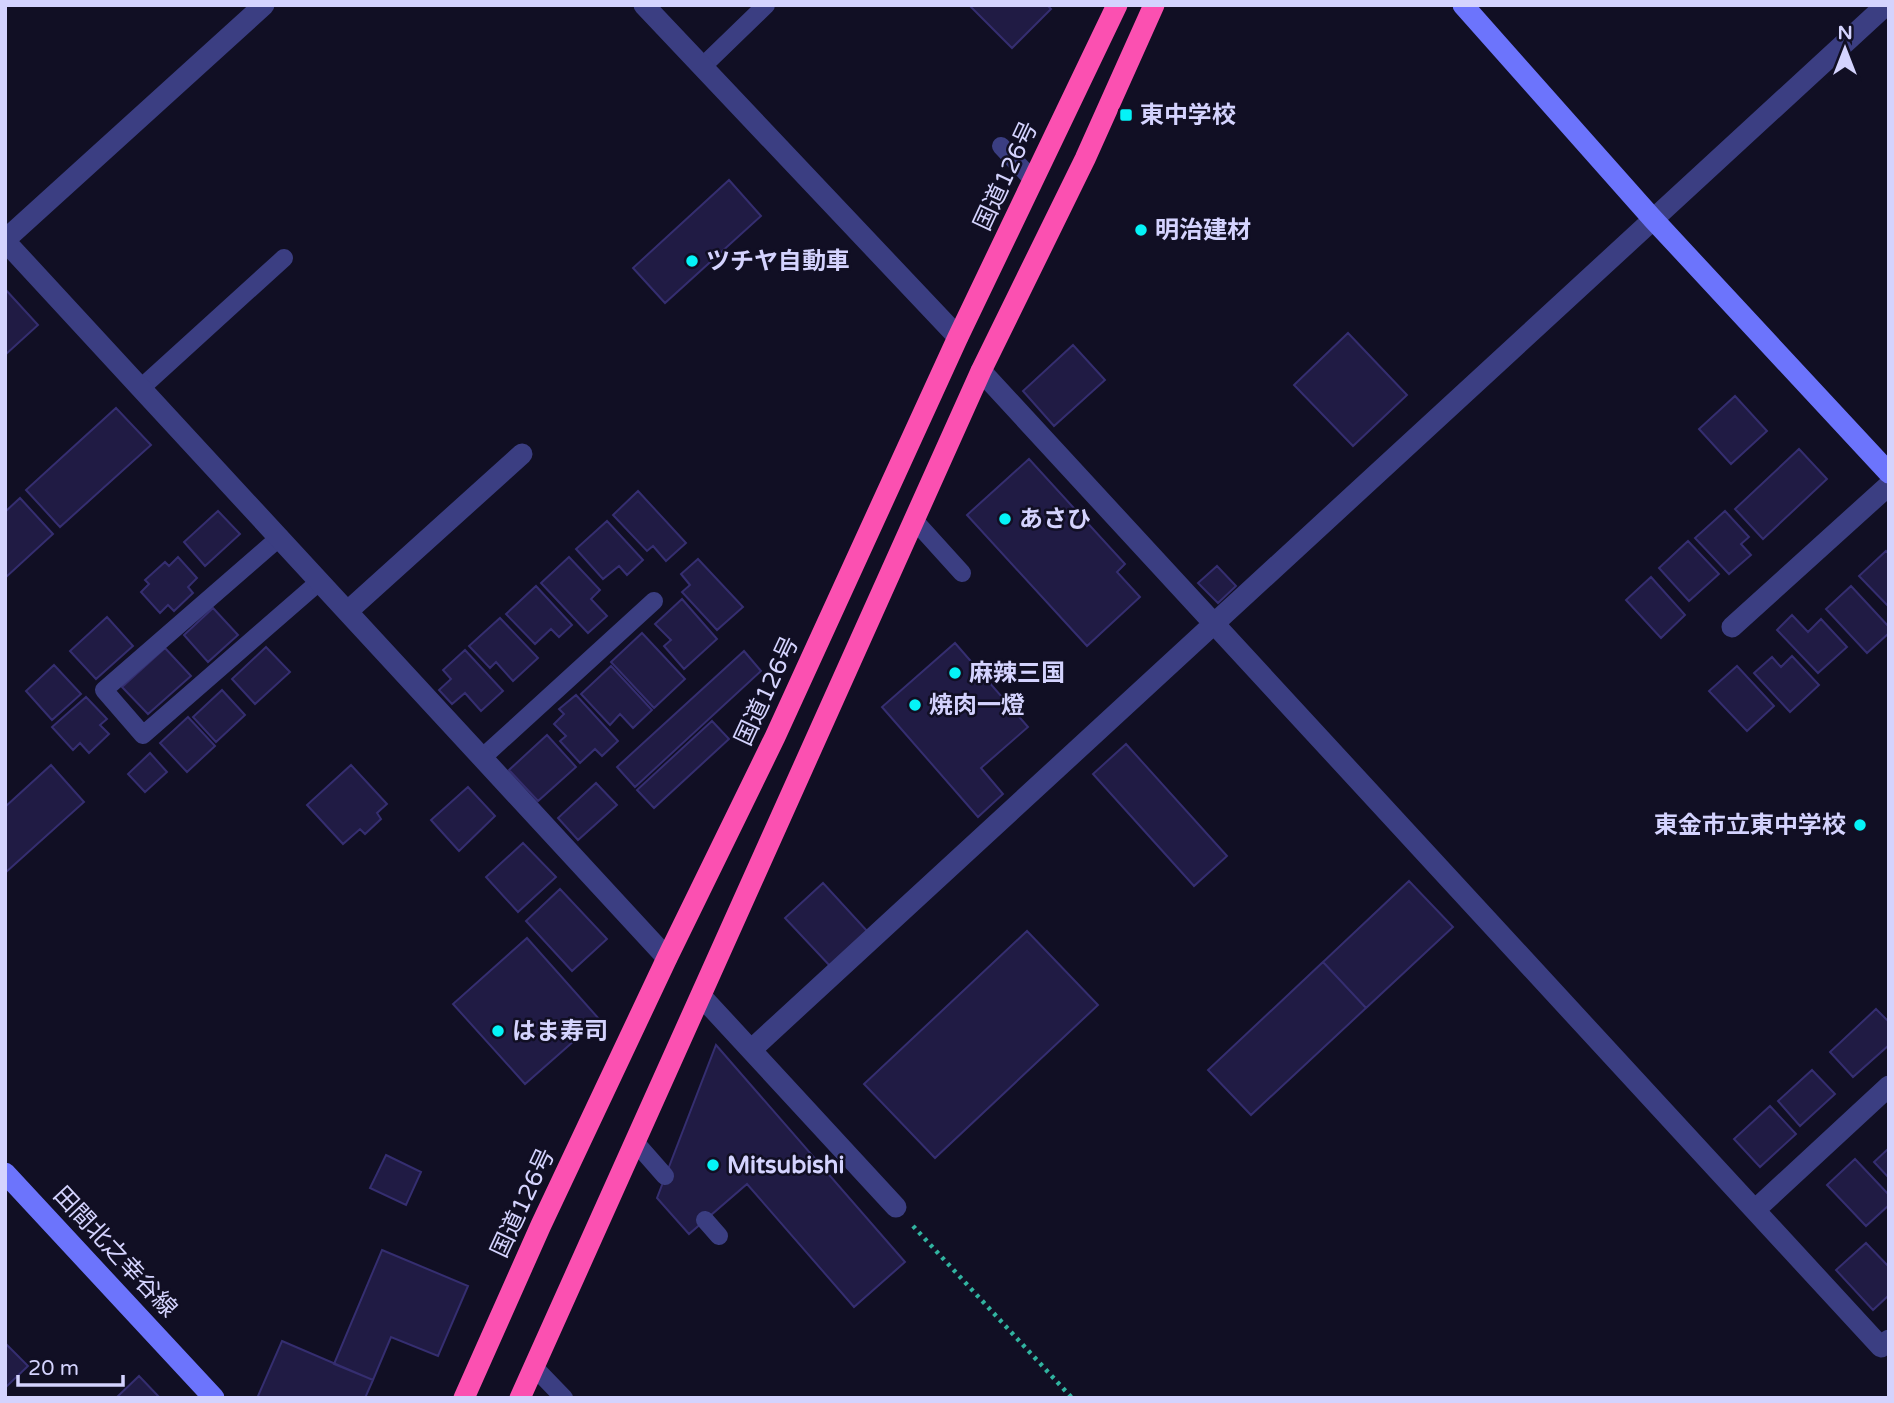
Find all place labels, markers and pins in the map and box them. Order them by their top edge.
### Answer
place label: 東中学校 [1140,101,1236,130]
marker: 東中学校 [1118,107,1134,123]
place label: 明治建材 [1155,216,1251,245]
marker: 明治建材 [1133,222,1149,238]
place label: ツチヤ自動車 [706,247,850,276]
marker: ツチヤ自動車 [684,253,700,269]
place label: あさひ [1019,505,1091,534]
marker: あさひ [997,511,1013,527]
place label: 麻辣三国 [969,659,1065,688]
marker: 麻辣三国 [947,665,963,681]
place label: 焼肉一燈 [929,691,1025,720]
marker: 焼肉一燈 [907,697,923,713]
place label: 東金市立東中学校 [1654,811,1846,840]
marker: 東金市立東中学校 [1852,817,1868,833]
place label: はま寿司 [512,1017,608,1046]
marker: はま寿司 [490,1023,506,1039]
place label: Mitsubishi [727,1151,844,1180]
marker: Mitsubishi [705,1157,721,1173]

